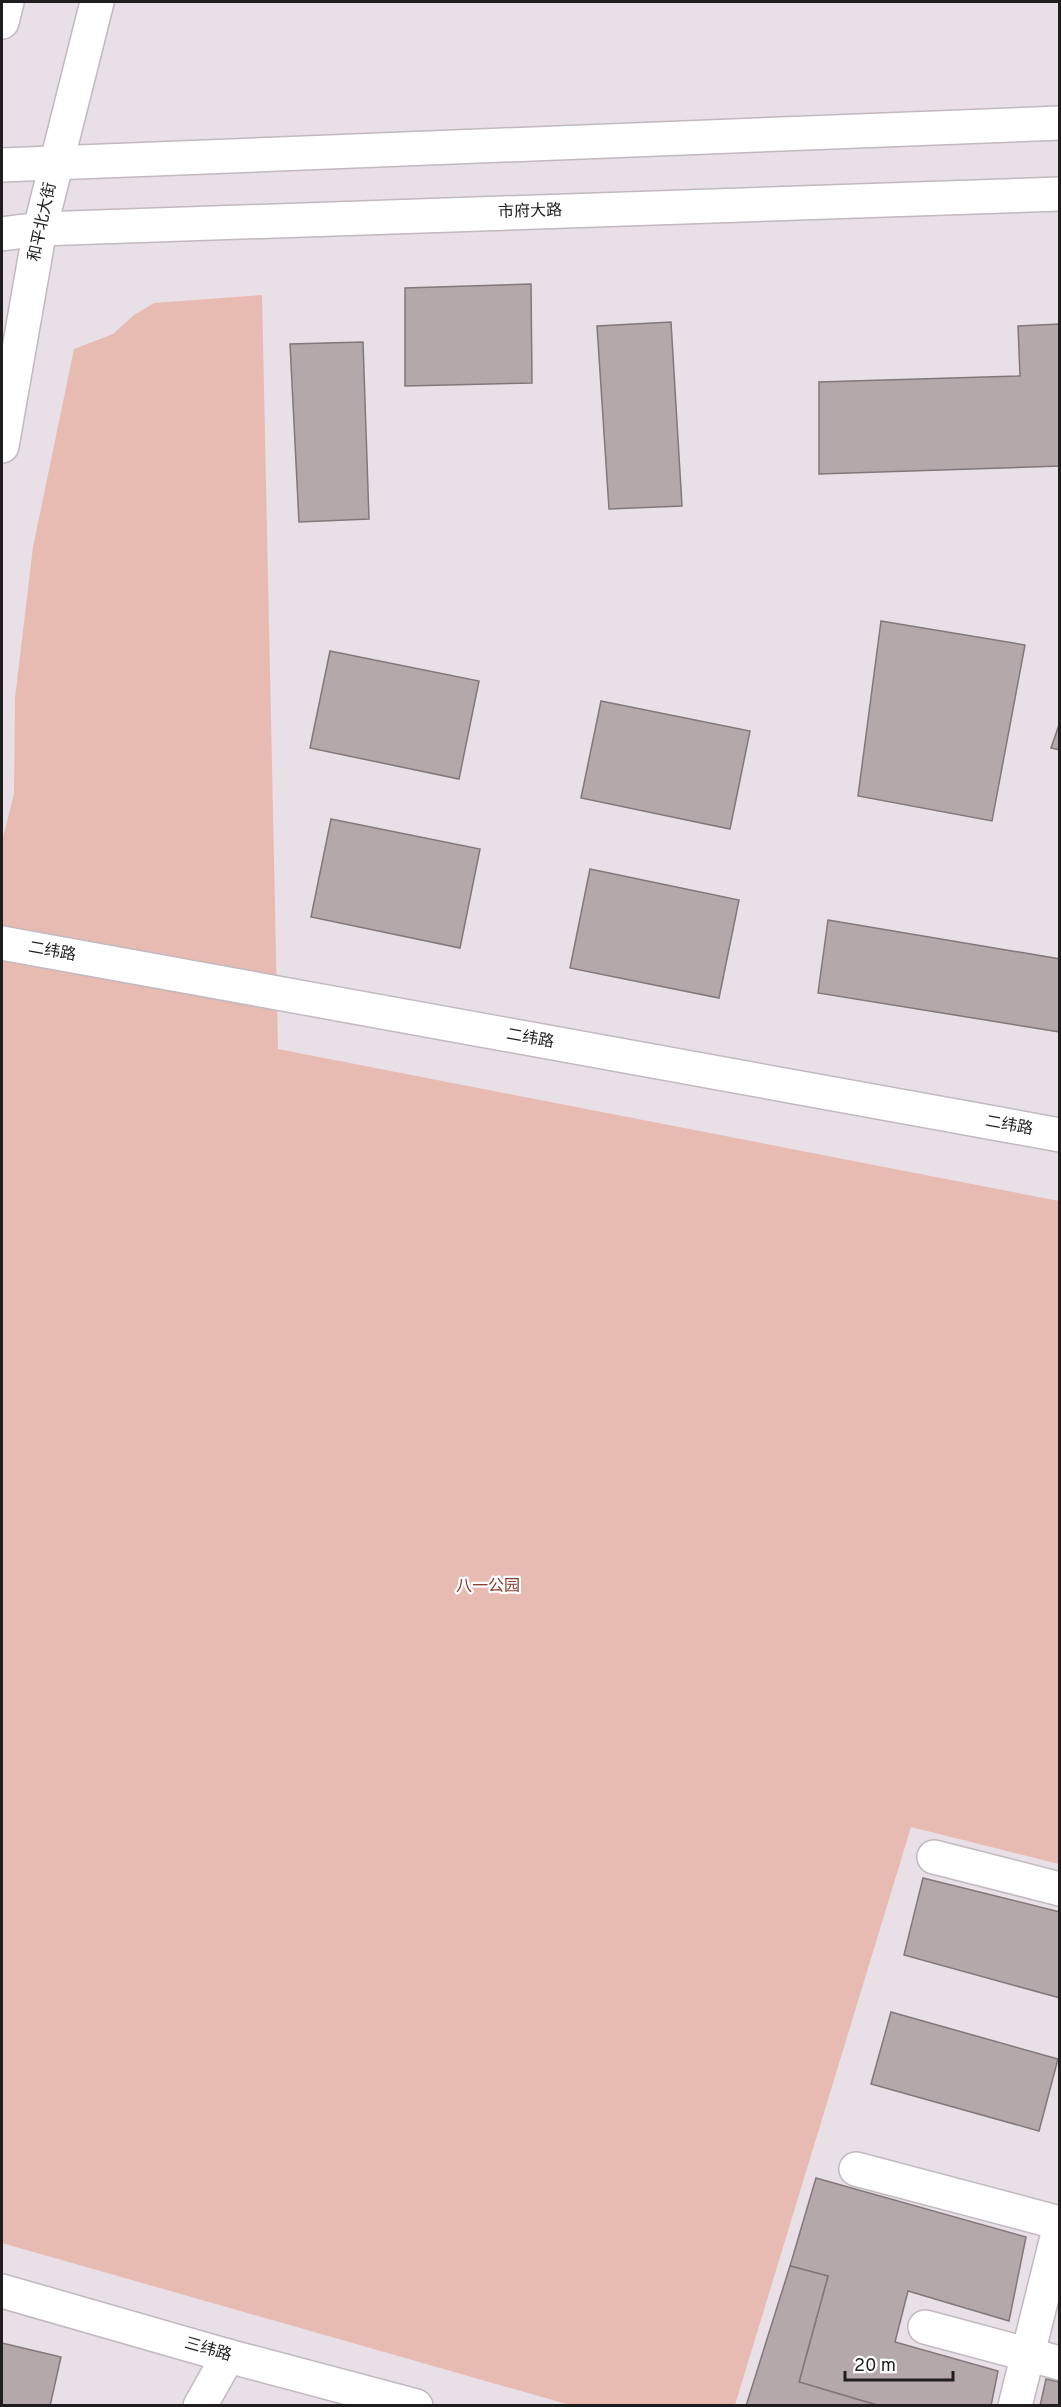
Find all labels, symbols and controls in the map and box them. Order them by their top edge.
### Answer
street label: 和平北大街 [25,181,61,263]
street label: 市府大路 [498,201,562,223]
street label: 二纬路 [27,938,77,966]
street label: 二纬路 [505,1025,555,1053]
street label: 二纬路 [984,1112,1034,1140]
park label: 八一公园 [456,1577,520,1597]
street label: 三纬路 [182,2334,234,2366]
scale bar [845,2344,953,2382]
text: 20 m [854,2355,896,2378]

